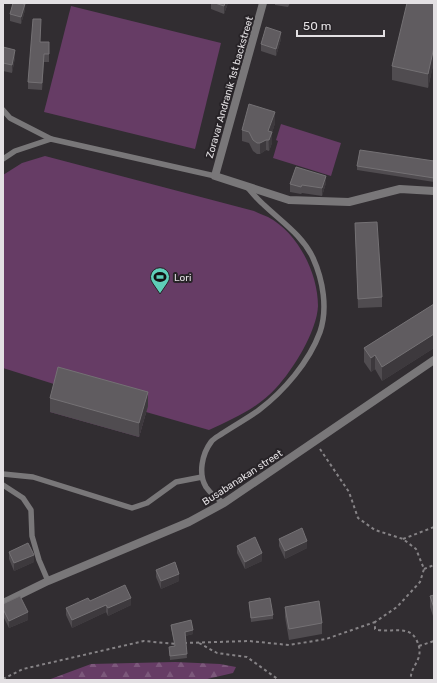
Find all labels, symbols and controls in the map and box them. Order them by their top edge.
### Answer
scale bar [297,12,384,38]
street label: Zoravar Andranik 1st backstreet [204,15,256,160]
text: 50 m [303,19,331,33]
sports icon: Lori [149,266,171,294]
place label: Lori [174,272,191,284]
street label: Busabanakan street [200,447,285,508]

